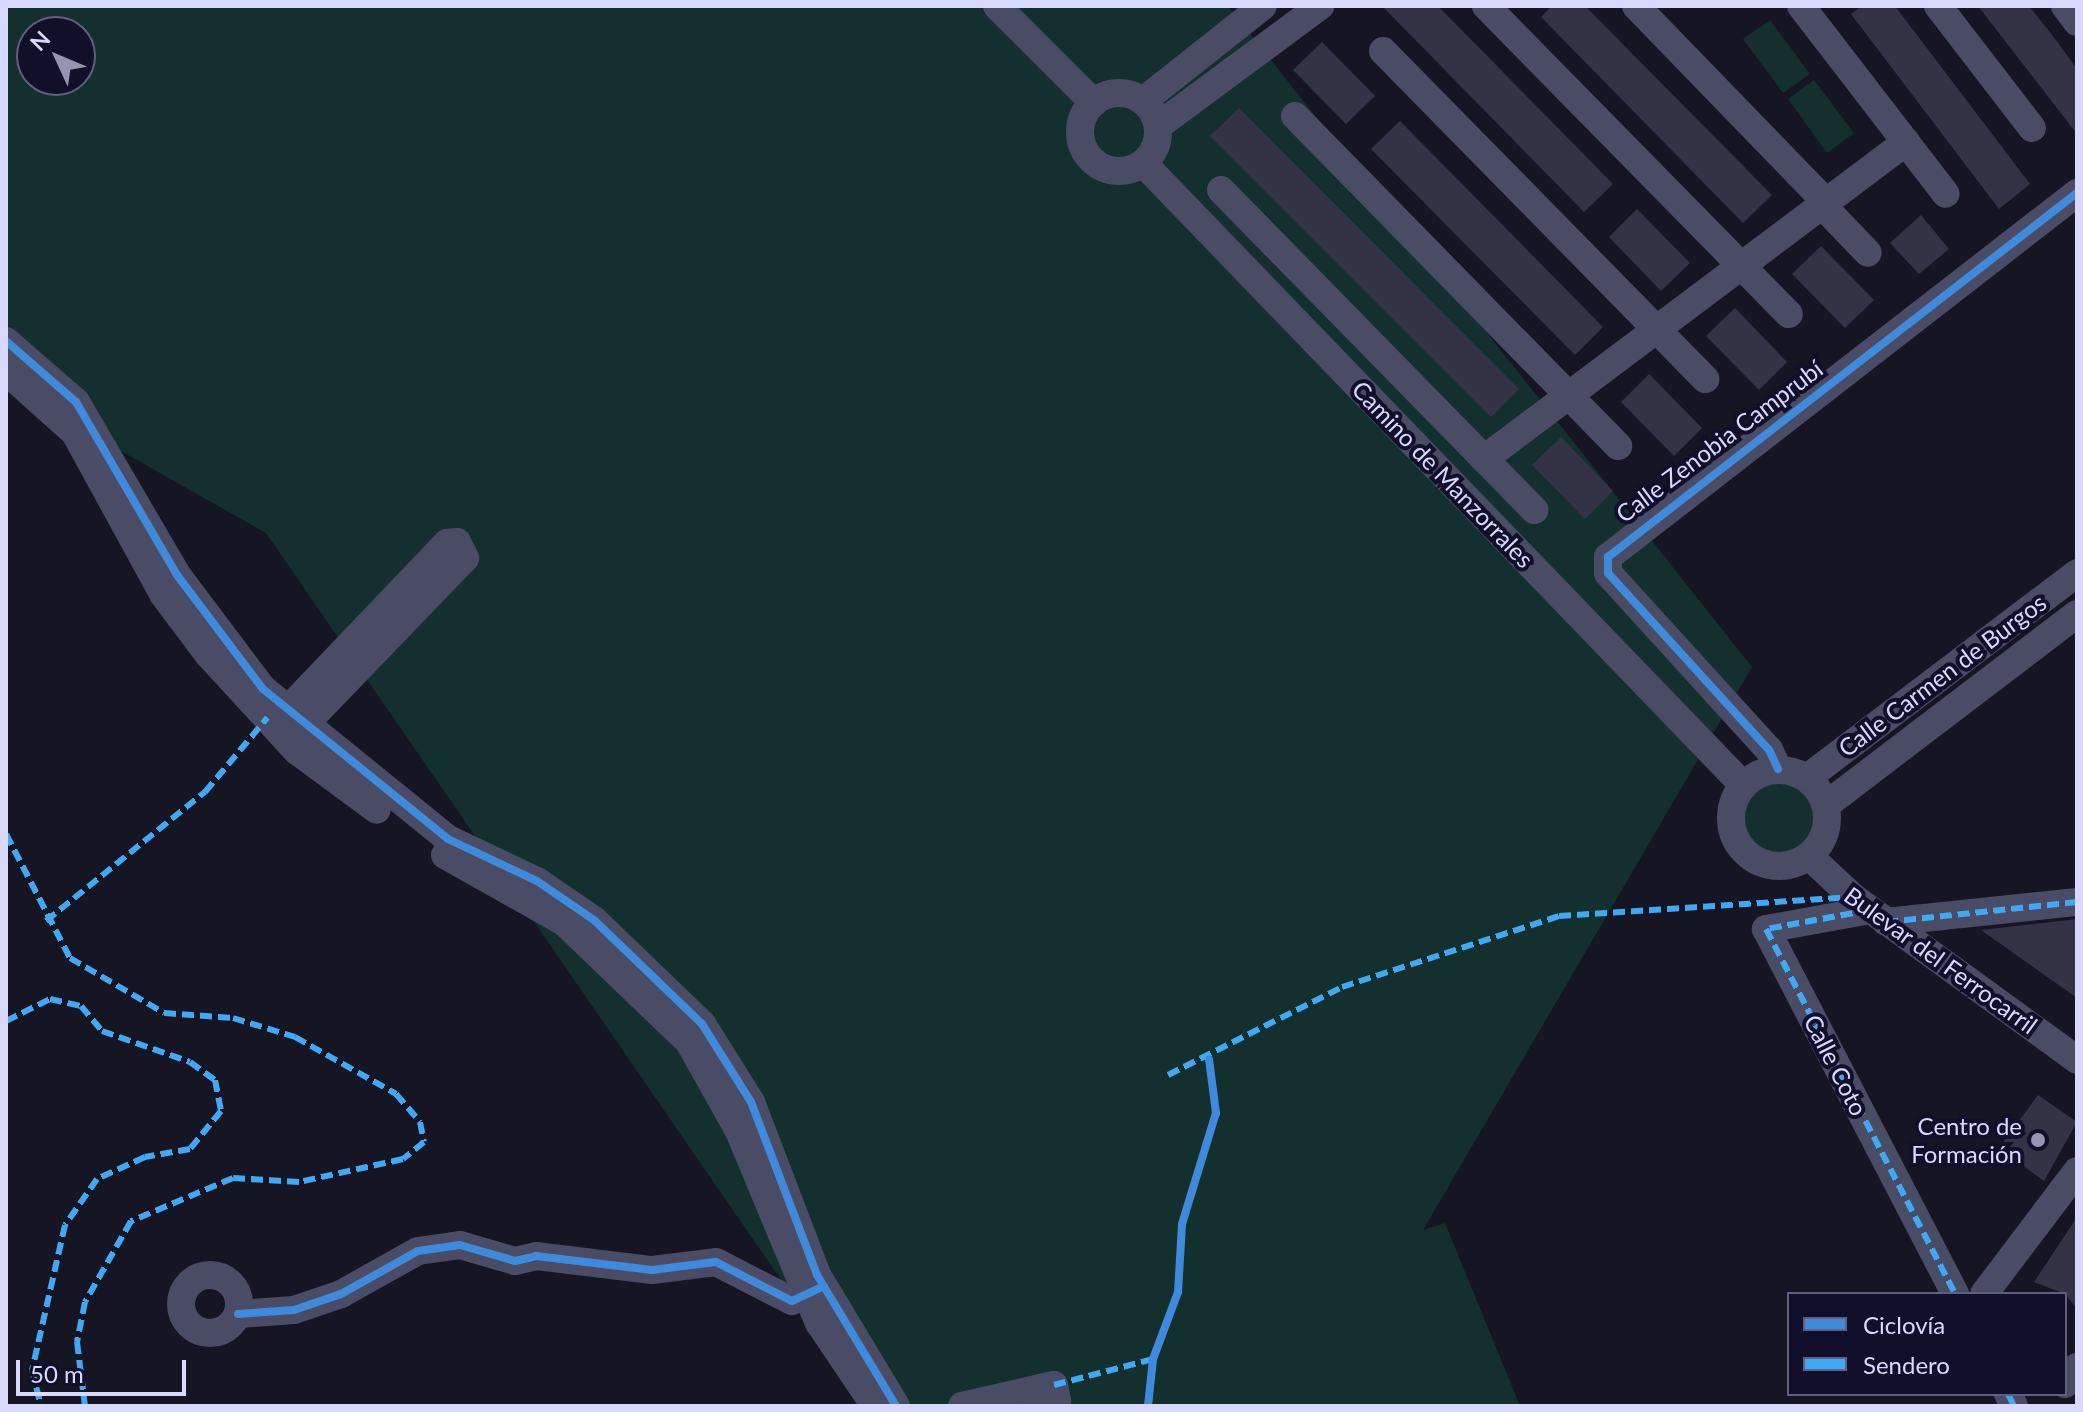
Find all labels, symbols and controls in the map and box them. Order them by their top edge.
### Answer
north arrow [16,16,96,96]
text: N [24,25,55,56]
street label: Calle Zenobia Camprubí [1610,354,1828,528]
street label: Camino de Manzorrales [1346,375,1540,573]
street label: Calle Carmen de Burgos [1833,588,2051,762]
street label: Bulevar del Ferrocarril [1839,880,2043,1040]
street label: Calle Coto [1798,1010,1874,1120]
place label: Centro de Formación [1911,1112,2022,1168]
marker: Centro de Formación [2029,1131,2047,1149]
legend [1787,1292,2067,1396]
text: Ciclovía [1863,1310,1945,1339]
scale bar [20,1344,190,1394]
text: Sendero [1863,1350,1950,1379]
text: 50 m [30,1359,84,1388]

